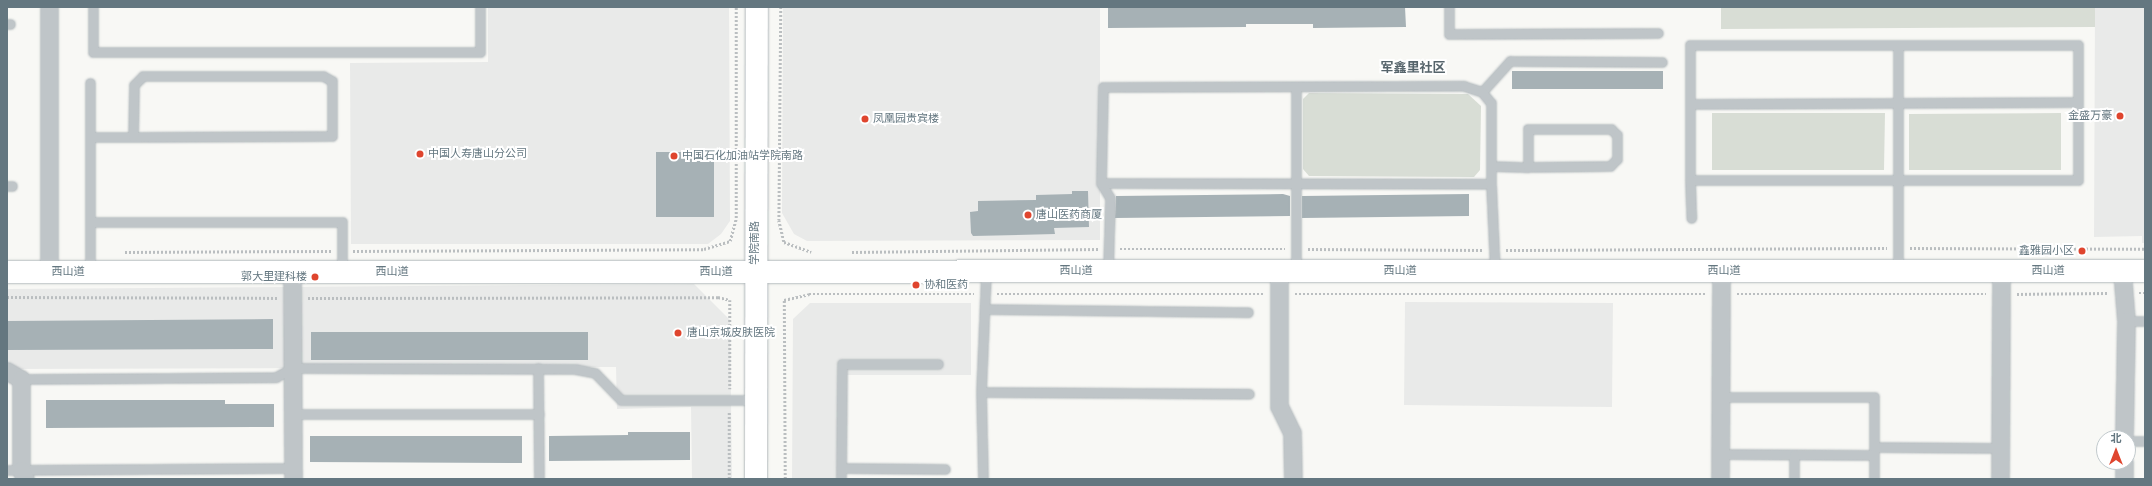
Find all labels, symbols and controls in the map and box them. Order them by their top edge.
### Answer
district label: 军鑫里社区 [1381,61,1445,77]
place label: 金盛万豪 [2068,109,2112,123]
marker: 金盛万豪 [2115,111,2125,121]
place label: 凤凰园贵宾楼 [873,112,939,126]
marker: 凤凰园贵宾楼 [860,114,870,124]
place label: 中国人寿唐山分公司 [428,147,527,161]
marker: 中国人寿唐山分公司 [415,149,425,159]
place label: 中国石化加油站学院南路 [682,149,803,163]
marker: 中国石化加油站学院南路 [669,151,679,161]
place label: 唐山医药商厦 [1036,208,1102,222]
marker: 唐山医药商厦 [1023,210,1033,220]
street label: 学院南路 [748,221,762,265]
place label: 鑫雅园小区 [2019,244,2074,258]
marker: 鑫雅园小区 [2077,246,2087,256]
street label: 西山道 [1060,264,1092,278]
street label: 西山道 [1384,264,1416,278]
street label: 西山道 [1708,264,1740,278]
street label: 西山道 [2032,264,2064,278]
street label: 西山道 [52,265,84,279]
street label: 西山道 [376,265,408,279]
street label: 西山道 [700,265,732,279]
place label: 郭大里建科楼 [241,270,307,284]
marker: 郭大里建科楼 [310,272,320,282]
place label: 协和医药 [924,278,968,292]
marker: 协和医药 [911,280,921,290]
place label: 唐山京城皮肤医院 [687,326,775,340]
marker: 唐山京城皮肤医院 [672,327,684,339]
north arrow [2096,430,2136,470]
text: 北 [2111,432,2122,446]

